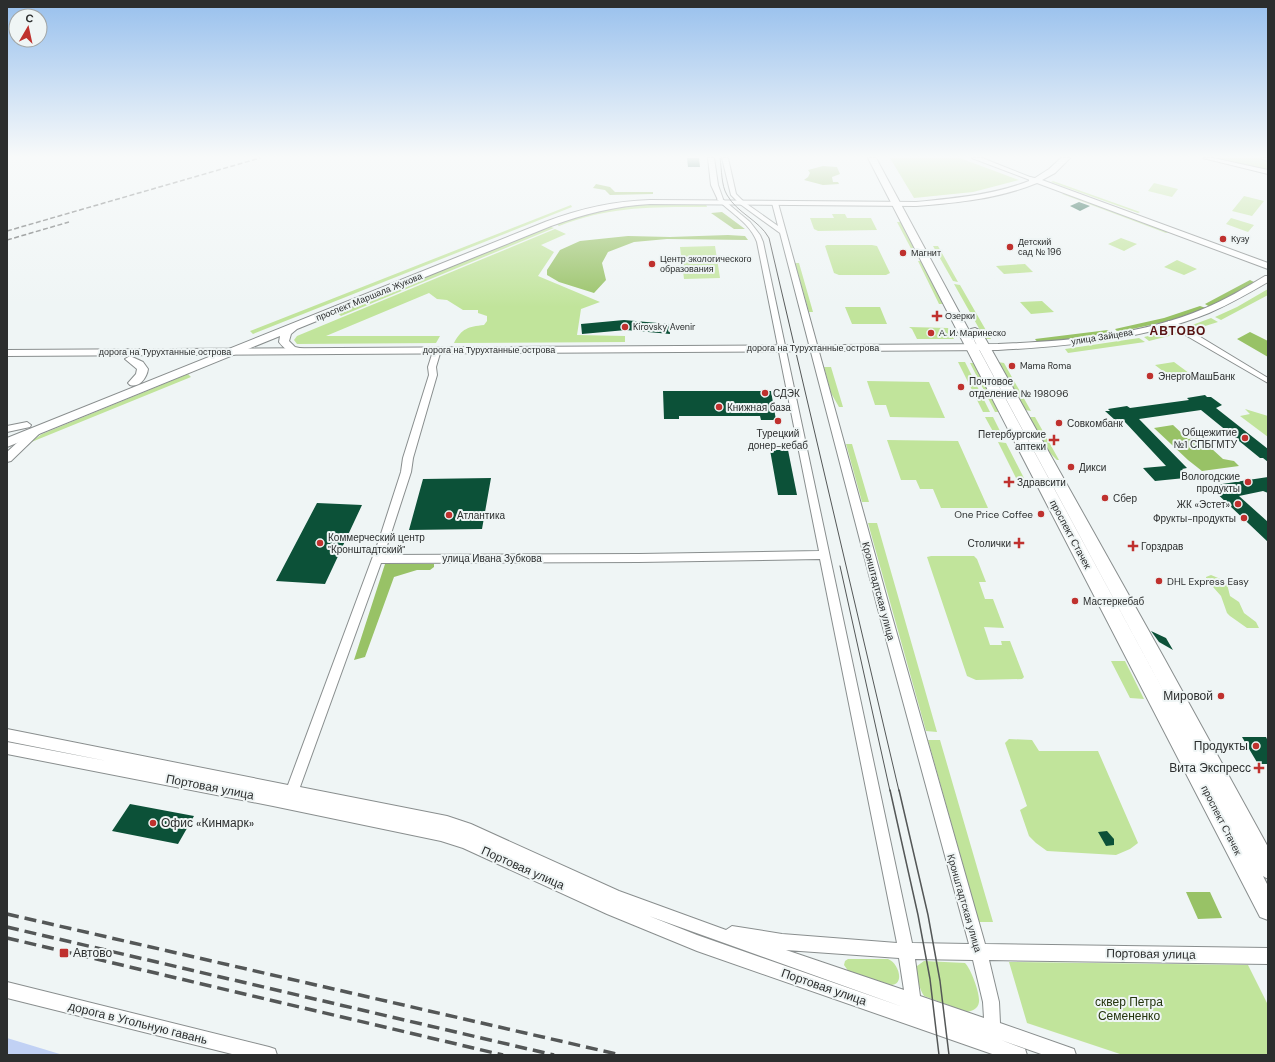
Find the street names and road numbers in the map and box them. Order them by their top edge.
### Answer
street label: проспект Маршала Жукова [314,270,424,324]
street label: улица Зайцева [1070,326,1134,348]
street label: дорога на Турухтанные острова [747,342,879,354]
street label: дорога на Турухтанные острова [423,344,555,356]
street label: дорога на Турухтанные острова [99,346,231,358]
street label: проспект Стачек [1047,497,1095,572]
street label: Кронштадтская улица [859,540,898,642]
street label: улица Ивана Зубкова [442,552,542,565]
street label: Портовая улица [165,771,256,803]
street label: проспект Стачек [1198,783,1245,858]
street label: Портовая улица [479,843,567,894]
street label: Кронштадтская улица [944,853,985,954]
street label: Портовая улица [1106,945,1196,963]
street label: Портовая улица [779,965,869,1009]
street label: дорога в Угольную гавань [67,998,209,1048]

